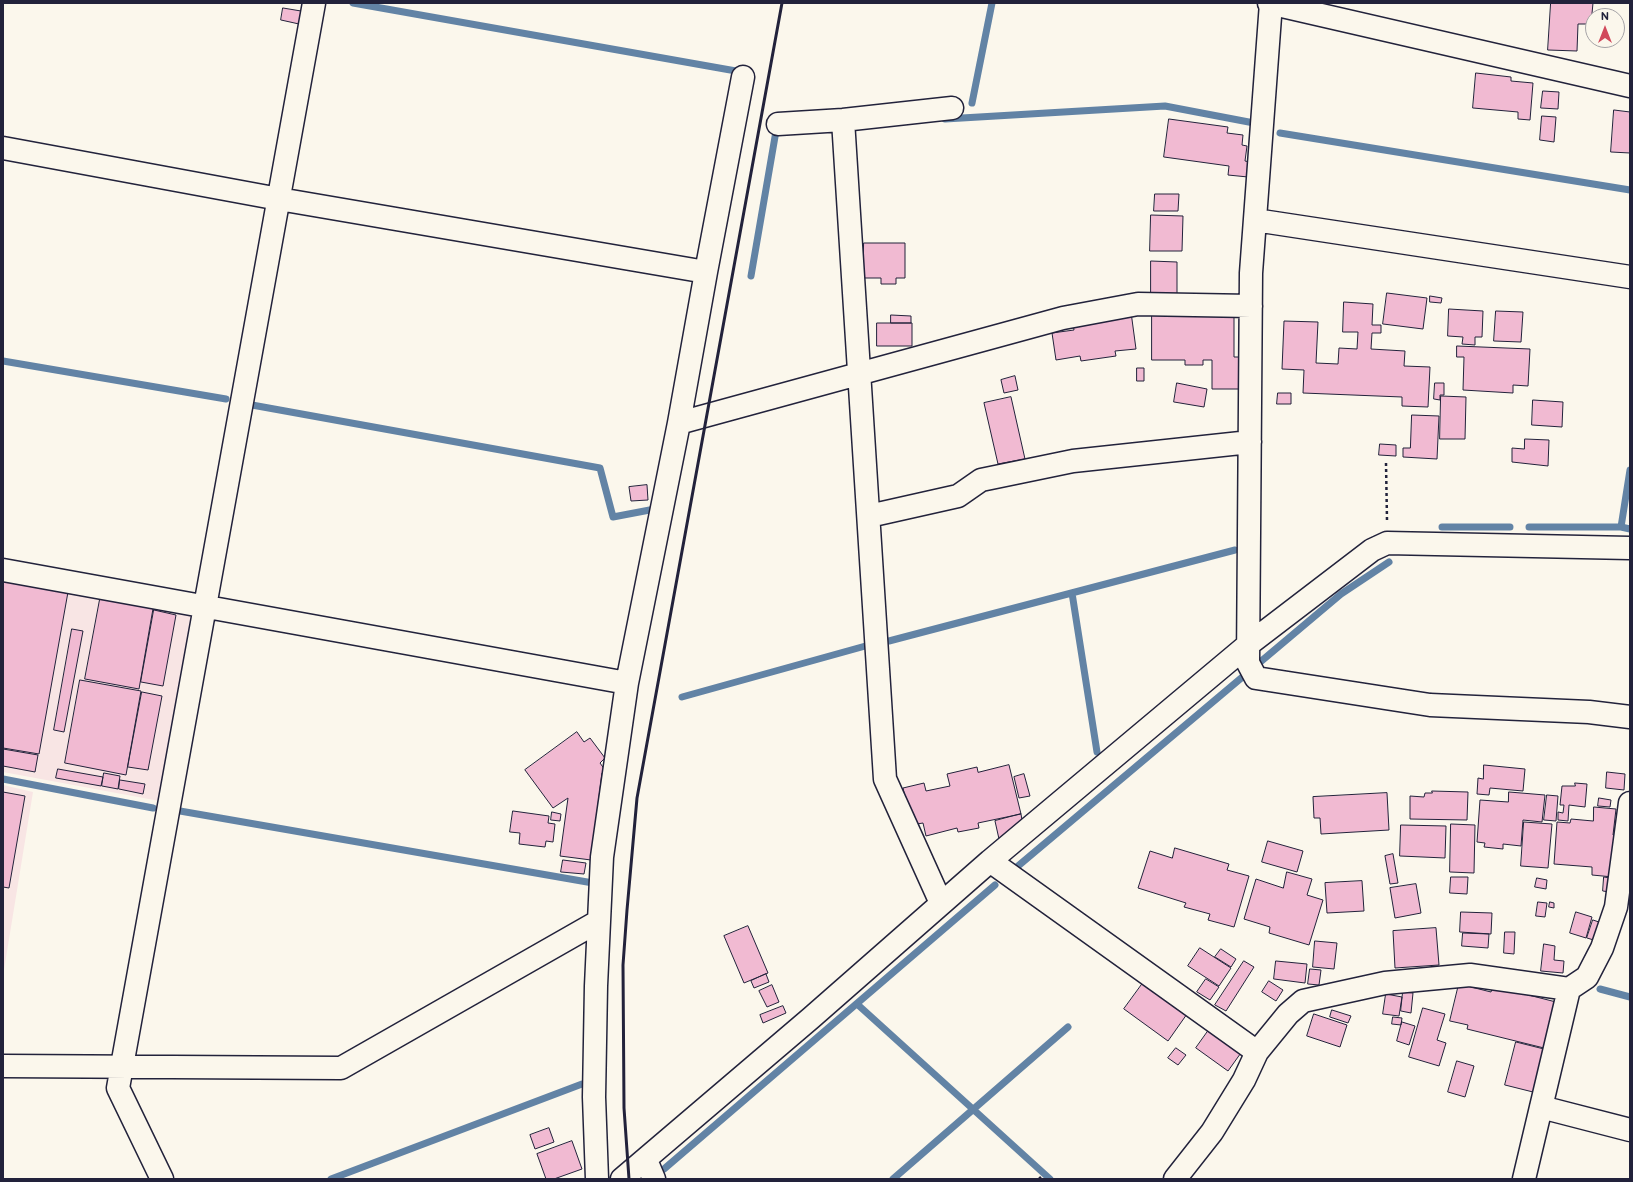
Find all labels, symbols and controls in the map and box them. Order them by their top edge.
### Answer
north arrow [1585,8,1625,48]
text: N [1601,10,1609,23]

